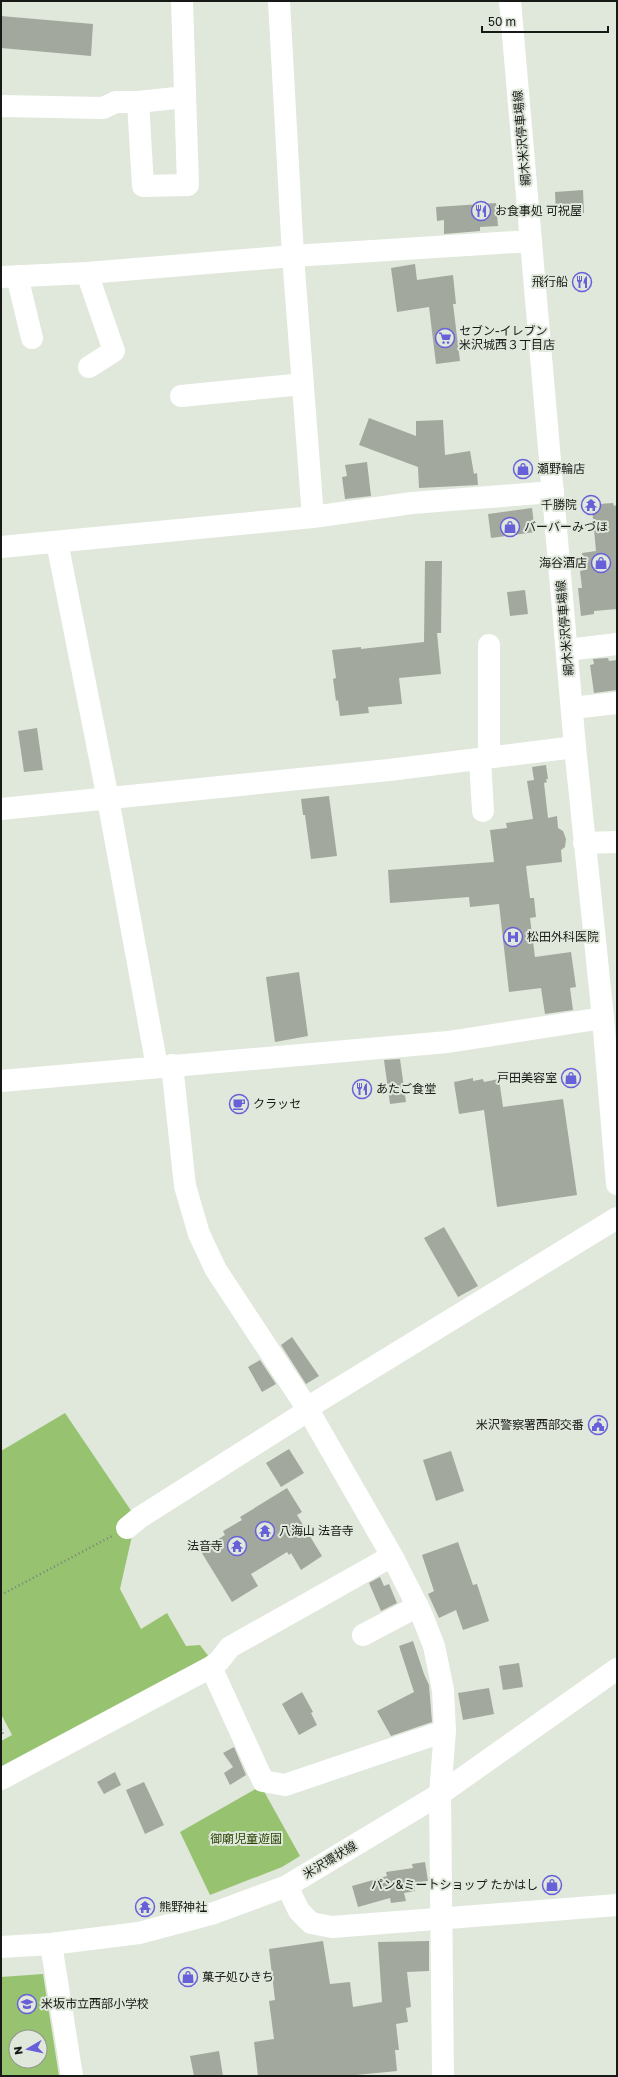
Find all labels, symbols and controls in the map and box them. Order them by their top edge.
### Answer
scale bar [482,8,608,34]
text: 50 m [488,14,516,29]
street label: 綱木米沢停車場線 [510,90,533,187]
restaurant icon: お食事処 可祝屋 [470,200,492,222]
place label: お食事処 可祝屋 [495,203,582,218]
restaurant icon: 飛行船 [571,271,593,293]
place label: 飛行船 [532,274,568,289]
place label: セブン-イレブン 米沢城西３丁目店 [459,323,555,352]
supermarket icon: セブン-イレブン 米沢城西３丁目店 [434,327,456,349]
shop icon: 瀬野輪店 [512,458,534,480]
place label: 瀬野輪店 [537,461,585,476]
temple icon: 千勝院 [580,494,602,516]
place label: 千勝院 [541,497,577,512]
shop icon: バーバーみづほ [499,516,521,538]
place label: バーバーみづほ [524,519,608,534]
shop icon: 海谷酒店 [590,552,612,574]
place label: 海谷酒店 [539,555,587,570]
street label: 綱木米沢停車場線 [553,580,576,677]
hospital icon: 松田外科医院 [502,926,524,948]
place label: 松田外科医院 [527,929,599,944]
shop icon: 戸田美容室 [560,1067,582,1089]
place label: 戸田美容室 [497,1070,557,1085]
restaurant icon: あたご食堂 [351,1078,373,1100]
place label: あたご食堂 [376,1081,436,1096]
cafe icon: クラッセ [228,1093,250,1115]
place label: クラッセ [253,1096,301,1111]
public building icon: 米沢警察署西部交番 [587,1414,609,1436]
place label: 米沢警察署西部交番 [476,1417,584,1432]
temple icon: 八海山 法音寺 [254,1520,276,1542]
place label: 八海山 法音寺 [279,1523,354,1538]
temple icon: 法音寺 [226,1535,248,1557]
place label: 法音寺 [187,1538,223,1553]
park label: 御廟児童遊園 [210,1831,282,1846]
street label: 米沢環状線 [300,1838,359,1881]
shop icon: パン&ミートショップ たかはし [541,1874,563,1896]
place label: パン&ミートショップ たかはし [371,1877,538,1892]
temple icon: 熊野神社 [134,1896,156,1918]
place label: 熊野神社 [159,1899,207,1914]
shop icon: 菓子処ひきち [177,1966,199,1988]
place label: 菓子処ひきち [202,1969,274,1984]
school or university icon: 米坂市立西部小学校 [16,1993,38,2015]
place label: 米坂市立西部小学校 [41,1996,149,2011]
north arrow [8,2029,48,2069]
text: N [11,2045,25,2056]

